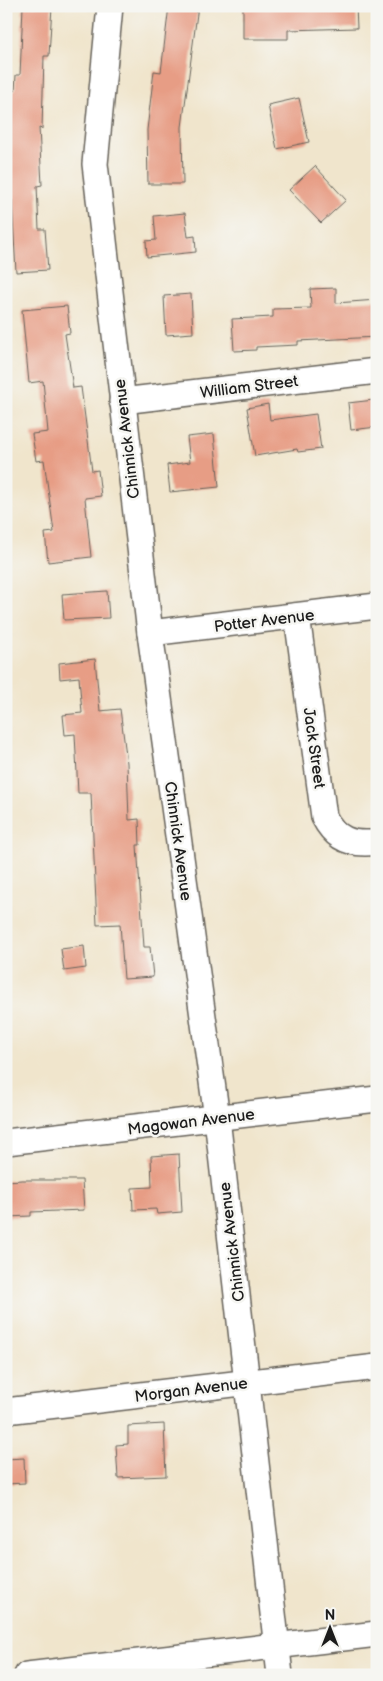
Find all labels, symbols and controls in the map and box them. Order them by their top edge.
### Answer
street label: William Street [199,372,299,403]
street label: Chinnick Avenue [111,378,144,500]
street label: Potter Avenue [213,606,316,637]
street label: Jack Street [298,707,329,790]
street label: Chinnick Avenue [160,780,195,903]
street label: Magowan Avenue [127,1105,256,1140]
street label: Chinnick Avenue [216,1181,249,1303]
street label: Morgan Avenue [134,1374,249,1407]
north arrow [306,1604,356,1654]
text: N [325,1607,335,1624]

